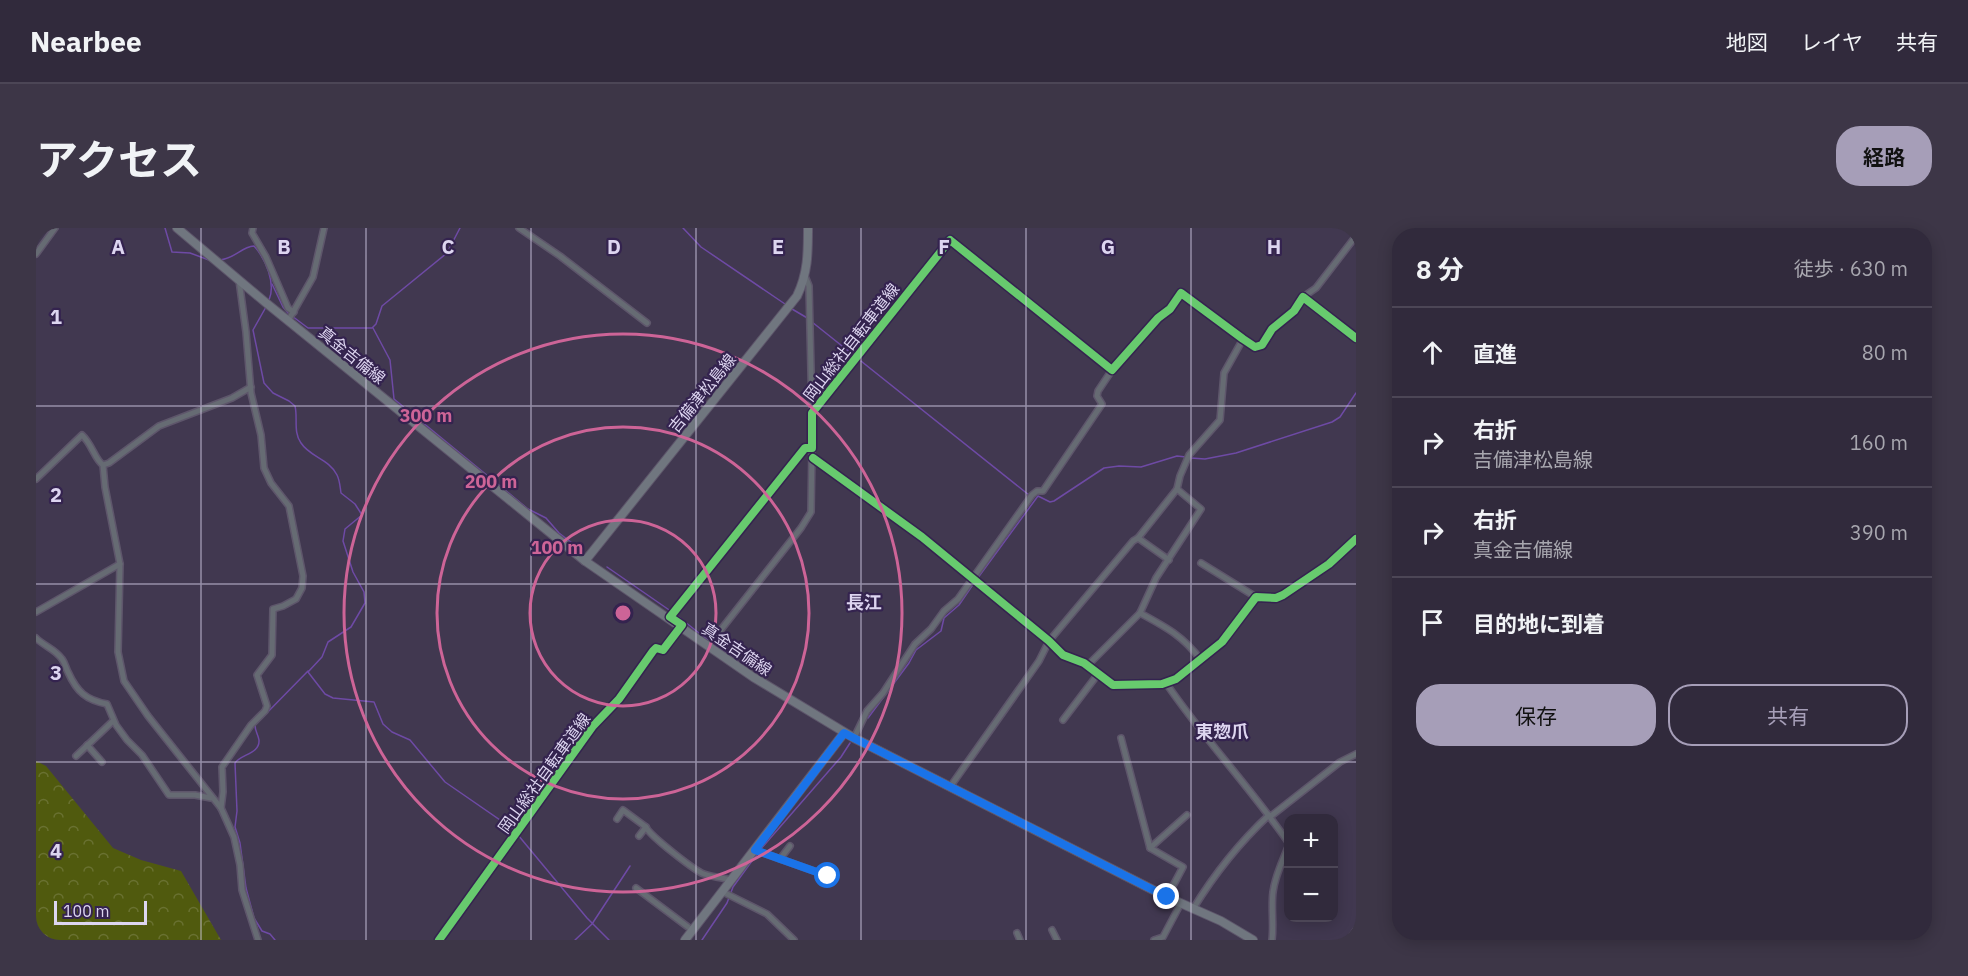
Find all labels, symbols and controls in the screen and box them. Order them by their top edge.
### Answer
text: Nearbee [30,23,142,60]
text: 地図 [1726,28,1768,56]
text: レイヤ [1801,28,1863,56]
text: 共有 [1896,28,1938,56]
button: 経路 [1836,126,1932,186]
text: アクセス [36,132,202,187]
text: A [111,233,125,260]
text: B [277,233,291,260]
text: C [441,233,455,260]
text: D [607,233,621,260]
text: E [772,233,784,260]
text: F [938,233,950,260]
text: G [1101,233,1115,260]
text: H [1267,233,1281,260]
text: 8 分 [1416,252,1464,286]
text: 徒歩 · 630 m [1794,255,1908,282]
street label: 岡山総社自転車道線 [799,279,903,405]
text: 1 [50,303,62,330]
street label: 真金吉備線 [315,322,389,388]
icon: ahead [1416,336,1449,369]
text: 直進 [1473,339,1517,368]
text: 80 m [1862,339,1908,366]
street label: 吉備津松島線 [664,349,740,437]
text: 300 m [400,404,452,427]
text: 右折 [1473,415,1517,444]
icon: right [1416,426,1449,459]
text: 160 m [1850,429,1908,456]
text: 吉備津松島線 [1473,446,1593,473]
text: 200 m [465,470,517,493]
text: 2 [50,481,62,508]
text: 右折 [1473,505,1517,534]
icon: right [1416,516,1449,549]
text: 390 m [1850,519,1908,546]
text: 100 m [531,536,583,559]
text: 真金吉備線 [1473,536,1573,563]
district label: 長江 [846,591,882,614]
centre of rings [613,603,633,623]
icon: arrive [1416,606,1449,639]
text: 目的地に到着 [1473,609,1605,638]
street label: 真金吉備線 [698,618,776,680]
text: 3 [50,659,62,686]
button: 保存 [1416,684,1656,746]
button: 共有 [1668,684,1908,746]
street label: 岡山総社自転車道線 [494,709,594,837]
district label: 東惣爪 [1195,720,1249,743]
map controls [1284,814,1338,922]
button: + [1284,814,1338,868]
text: 4 [50,837,62,864]
route start [814,862,840,888]
button: − [1284,868,1338,922]
route end [1153,883,1179,909]
scale bar [54,898,147,926]
text: 100 m [63,901,110,921]

